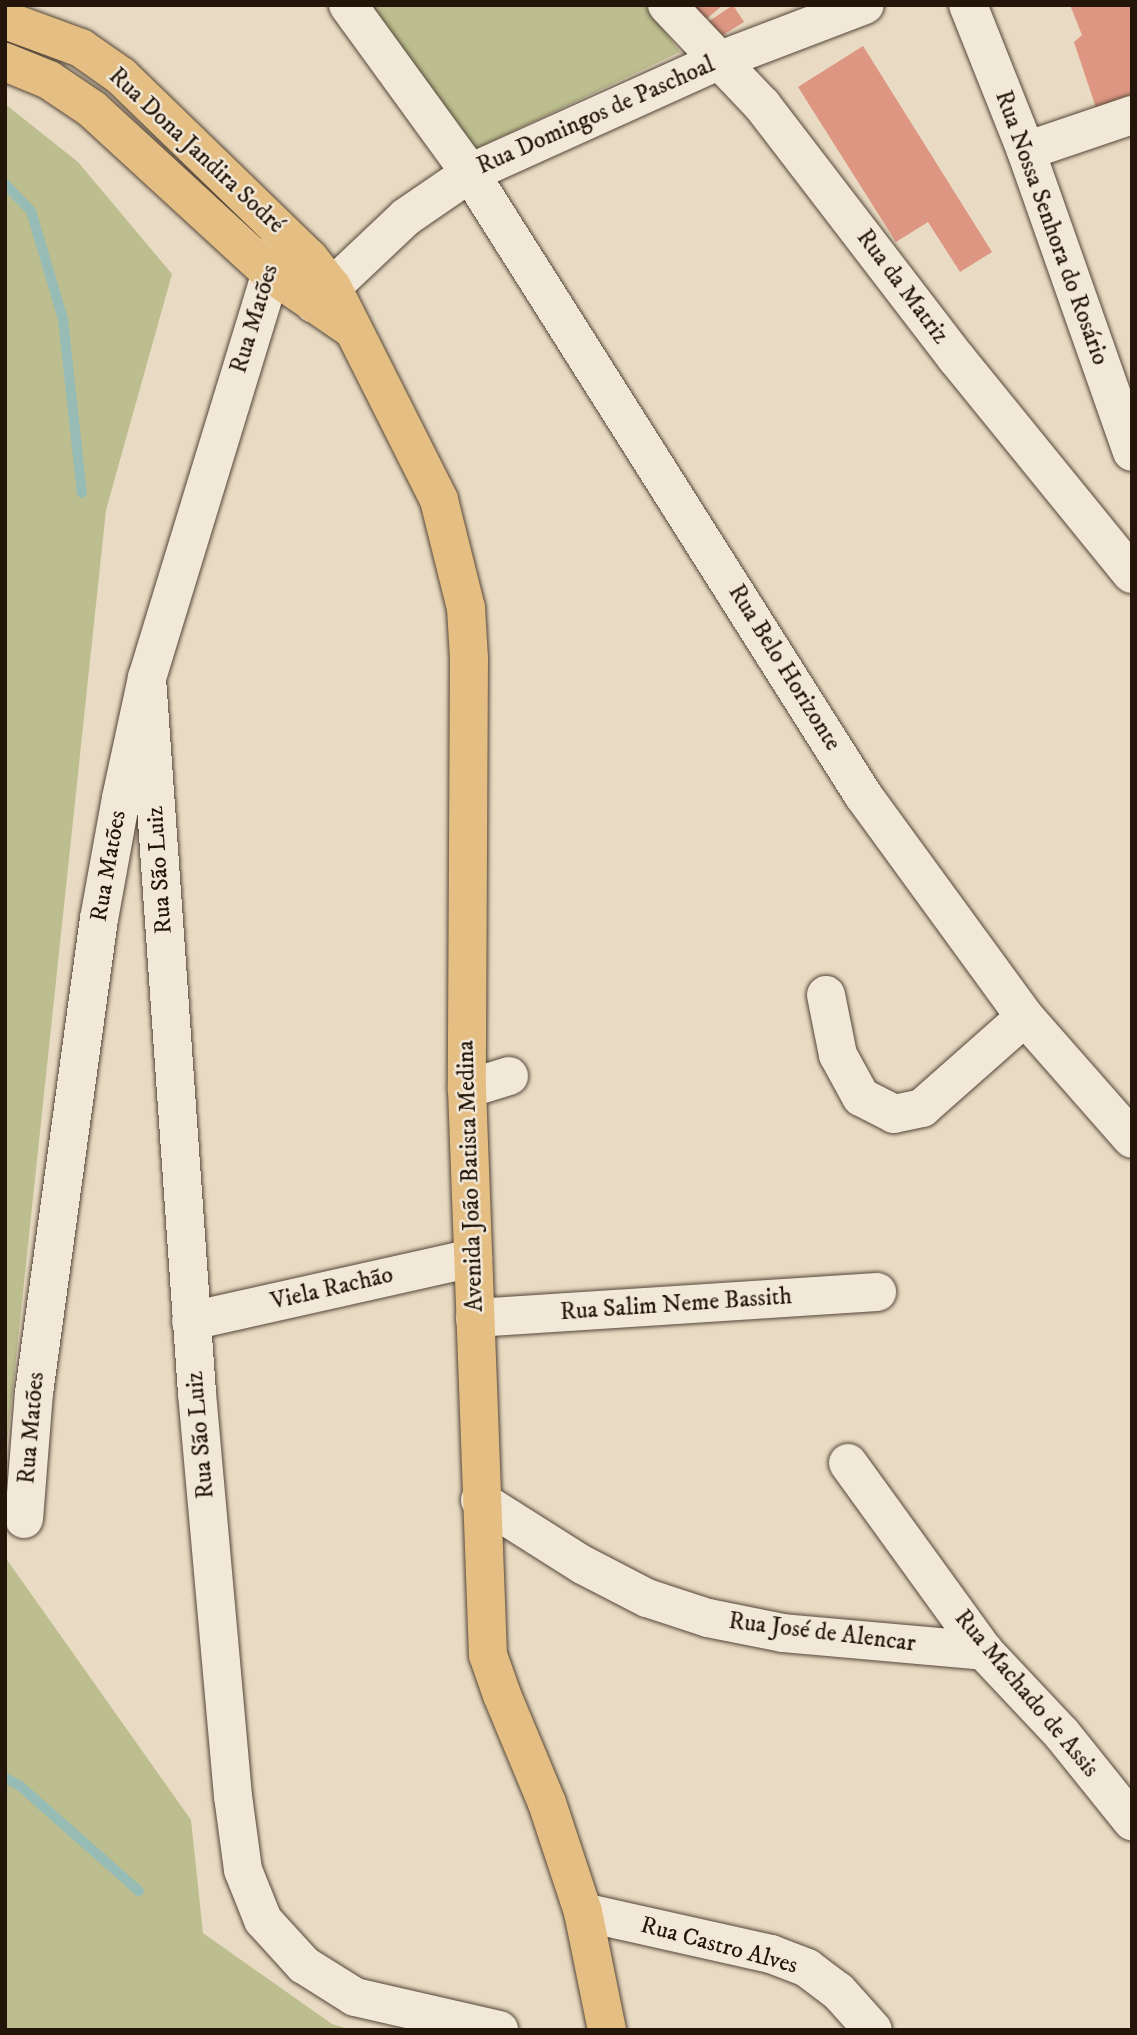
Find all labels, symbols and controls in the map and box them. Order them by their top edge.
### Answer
street label: Rua Domingos de Paschoal [473,51,719,181]
street label: Rua Dona Jandira Sodré [102,62,290,240]
street label: Rua Nossa Senhora do Rosário [988,87,1114,369]
street label: Rua da Matriz [850,224,954,350]
street label: Rua Matões [225,261,285,377]
street label: Rua Belo Horizonte [721,580,847,756]
street label: Rua São Luiz [141,805,179,935]
street label: Rua Matões [85,808,133,924]
street label: Avenida João Batista Medina [452,1040,490,1312]
street label: Viela Rachão [268,1261,396,1317]
street label: Rua Salim Neme Bassith [559,1283,793,1327]
street label: Rua São Luiz [181,1370,221,1500]
street label: Rua Matões [13,1371,51,1485]
street label: Rua Machado de Assis [948,1604,1104,1784]
street label: Rua José de Alencar [727,1607,917,1659]
street label: Rua Castro Alves [637,1911,801,1981]

